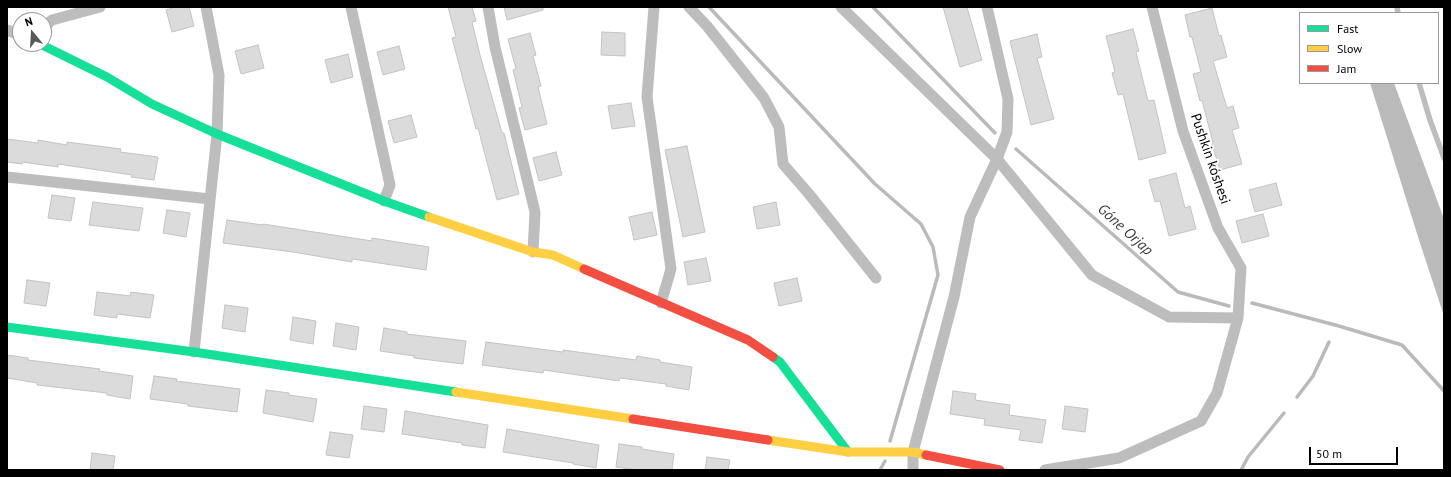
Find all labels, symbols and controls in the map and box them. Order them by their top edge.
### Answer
north arrow [12,12,52,52]
legend [1299,12,1439,84]
text: N [23,14,34,29]
text: Fast [1337,21,1358,36]
text: Slow [1337,41,1362,56]
text: Jam [1337,61,1356,76]
street label: Pushkin kóshesi [1187,112,1233,206]
water label: Góne Orjap [1094,200,1156,260]
scale bar [1311,439,1400,465]
text: 50 m [1316,446,1342,461]

